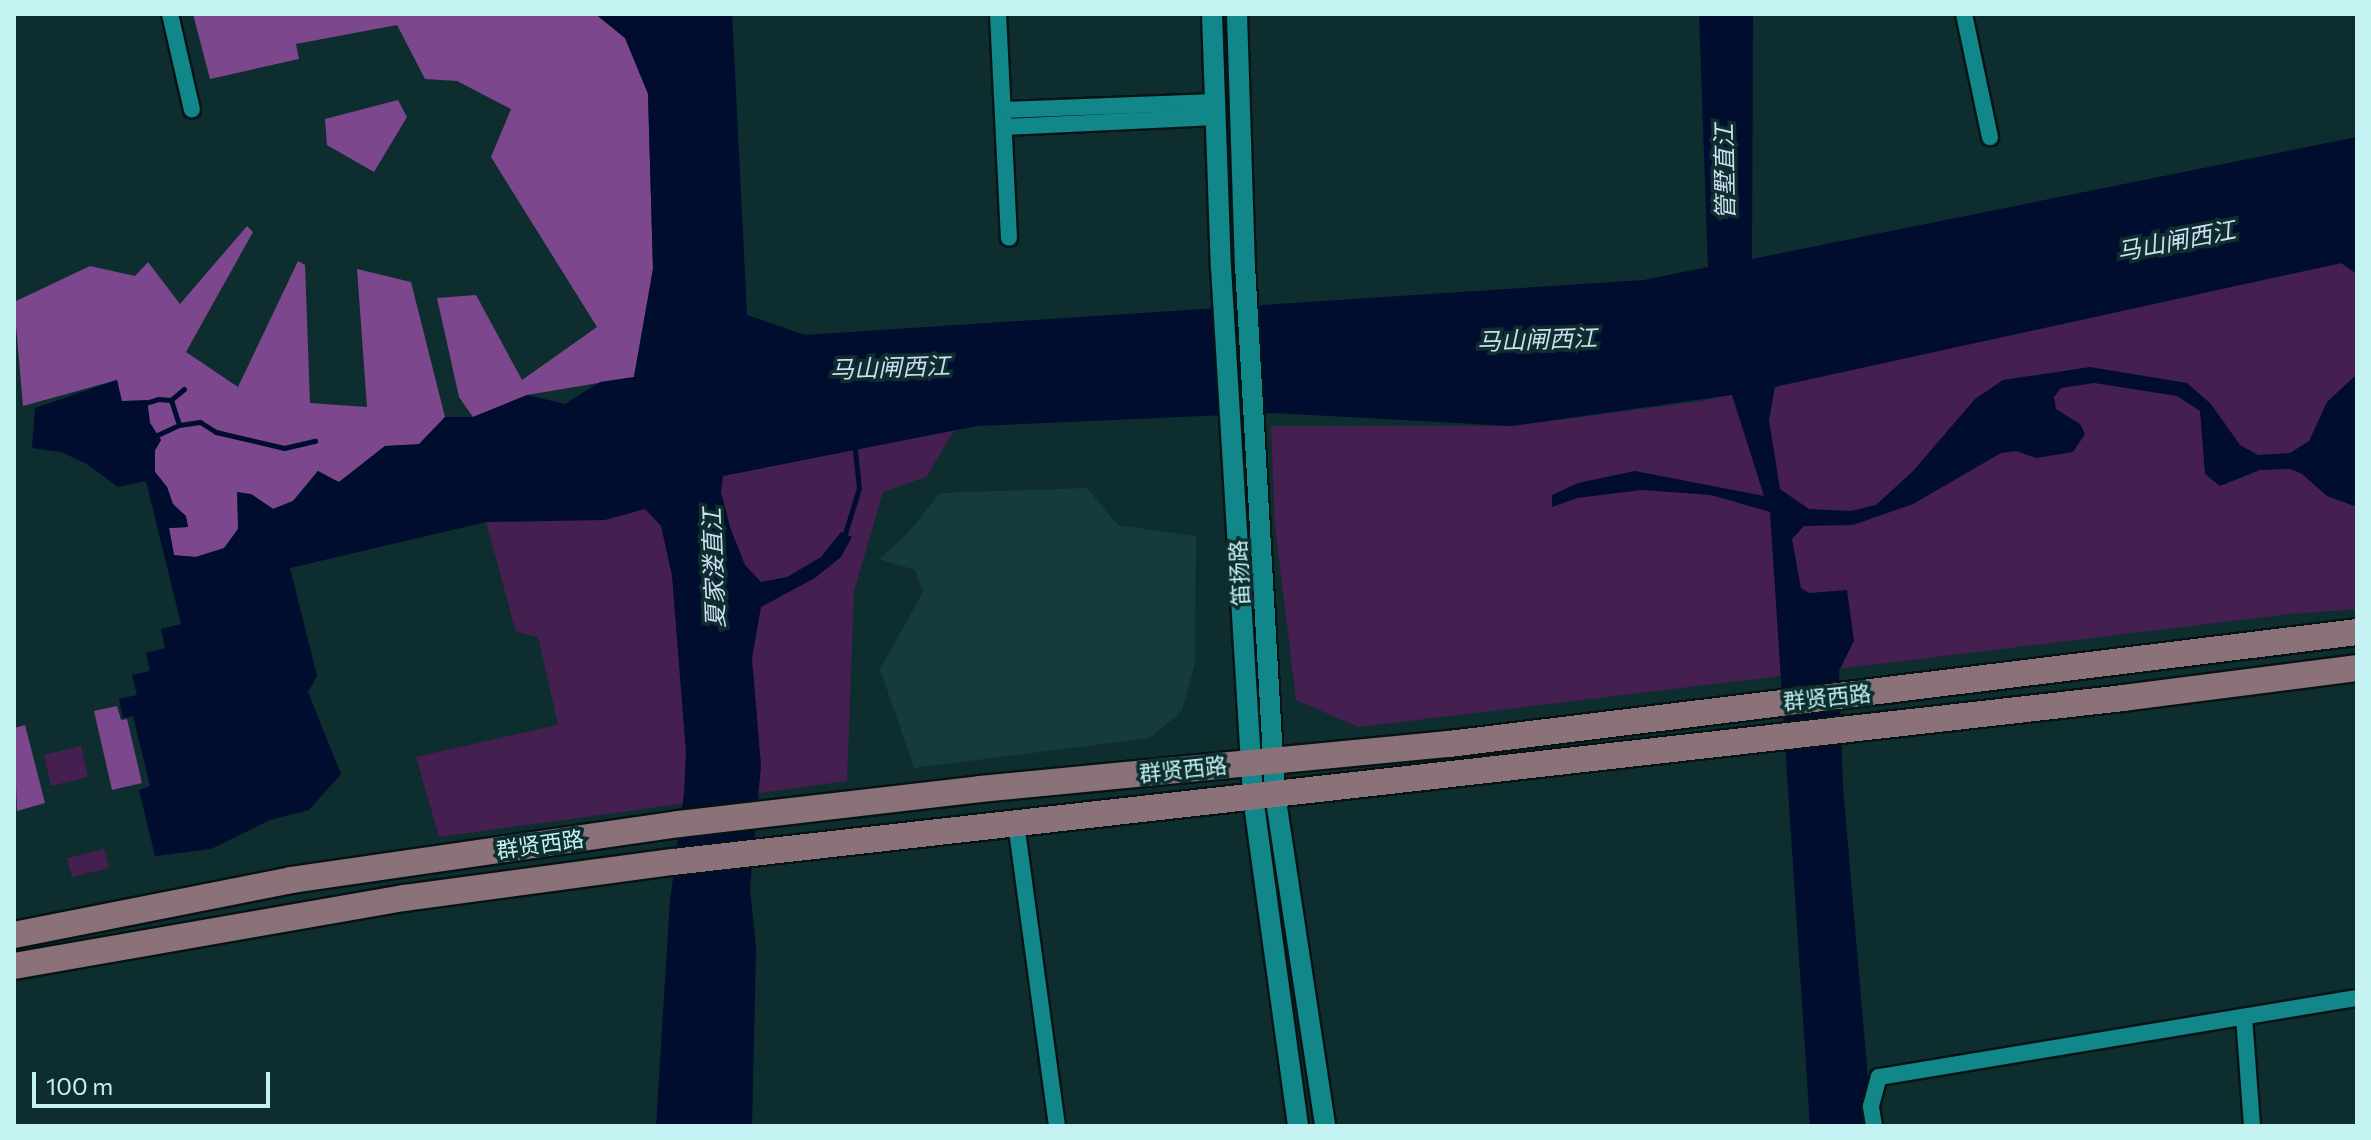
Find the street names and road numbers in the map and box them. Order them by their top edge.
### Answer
street label: 笛扬路 [1224,539,1254,607]
street label: 群贤西路 [1782,679,1872,715]
street label: 群贤西路 [1138,751,1228,787]
street label: 群贤西路 [495,825,585,863]

